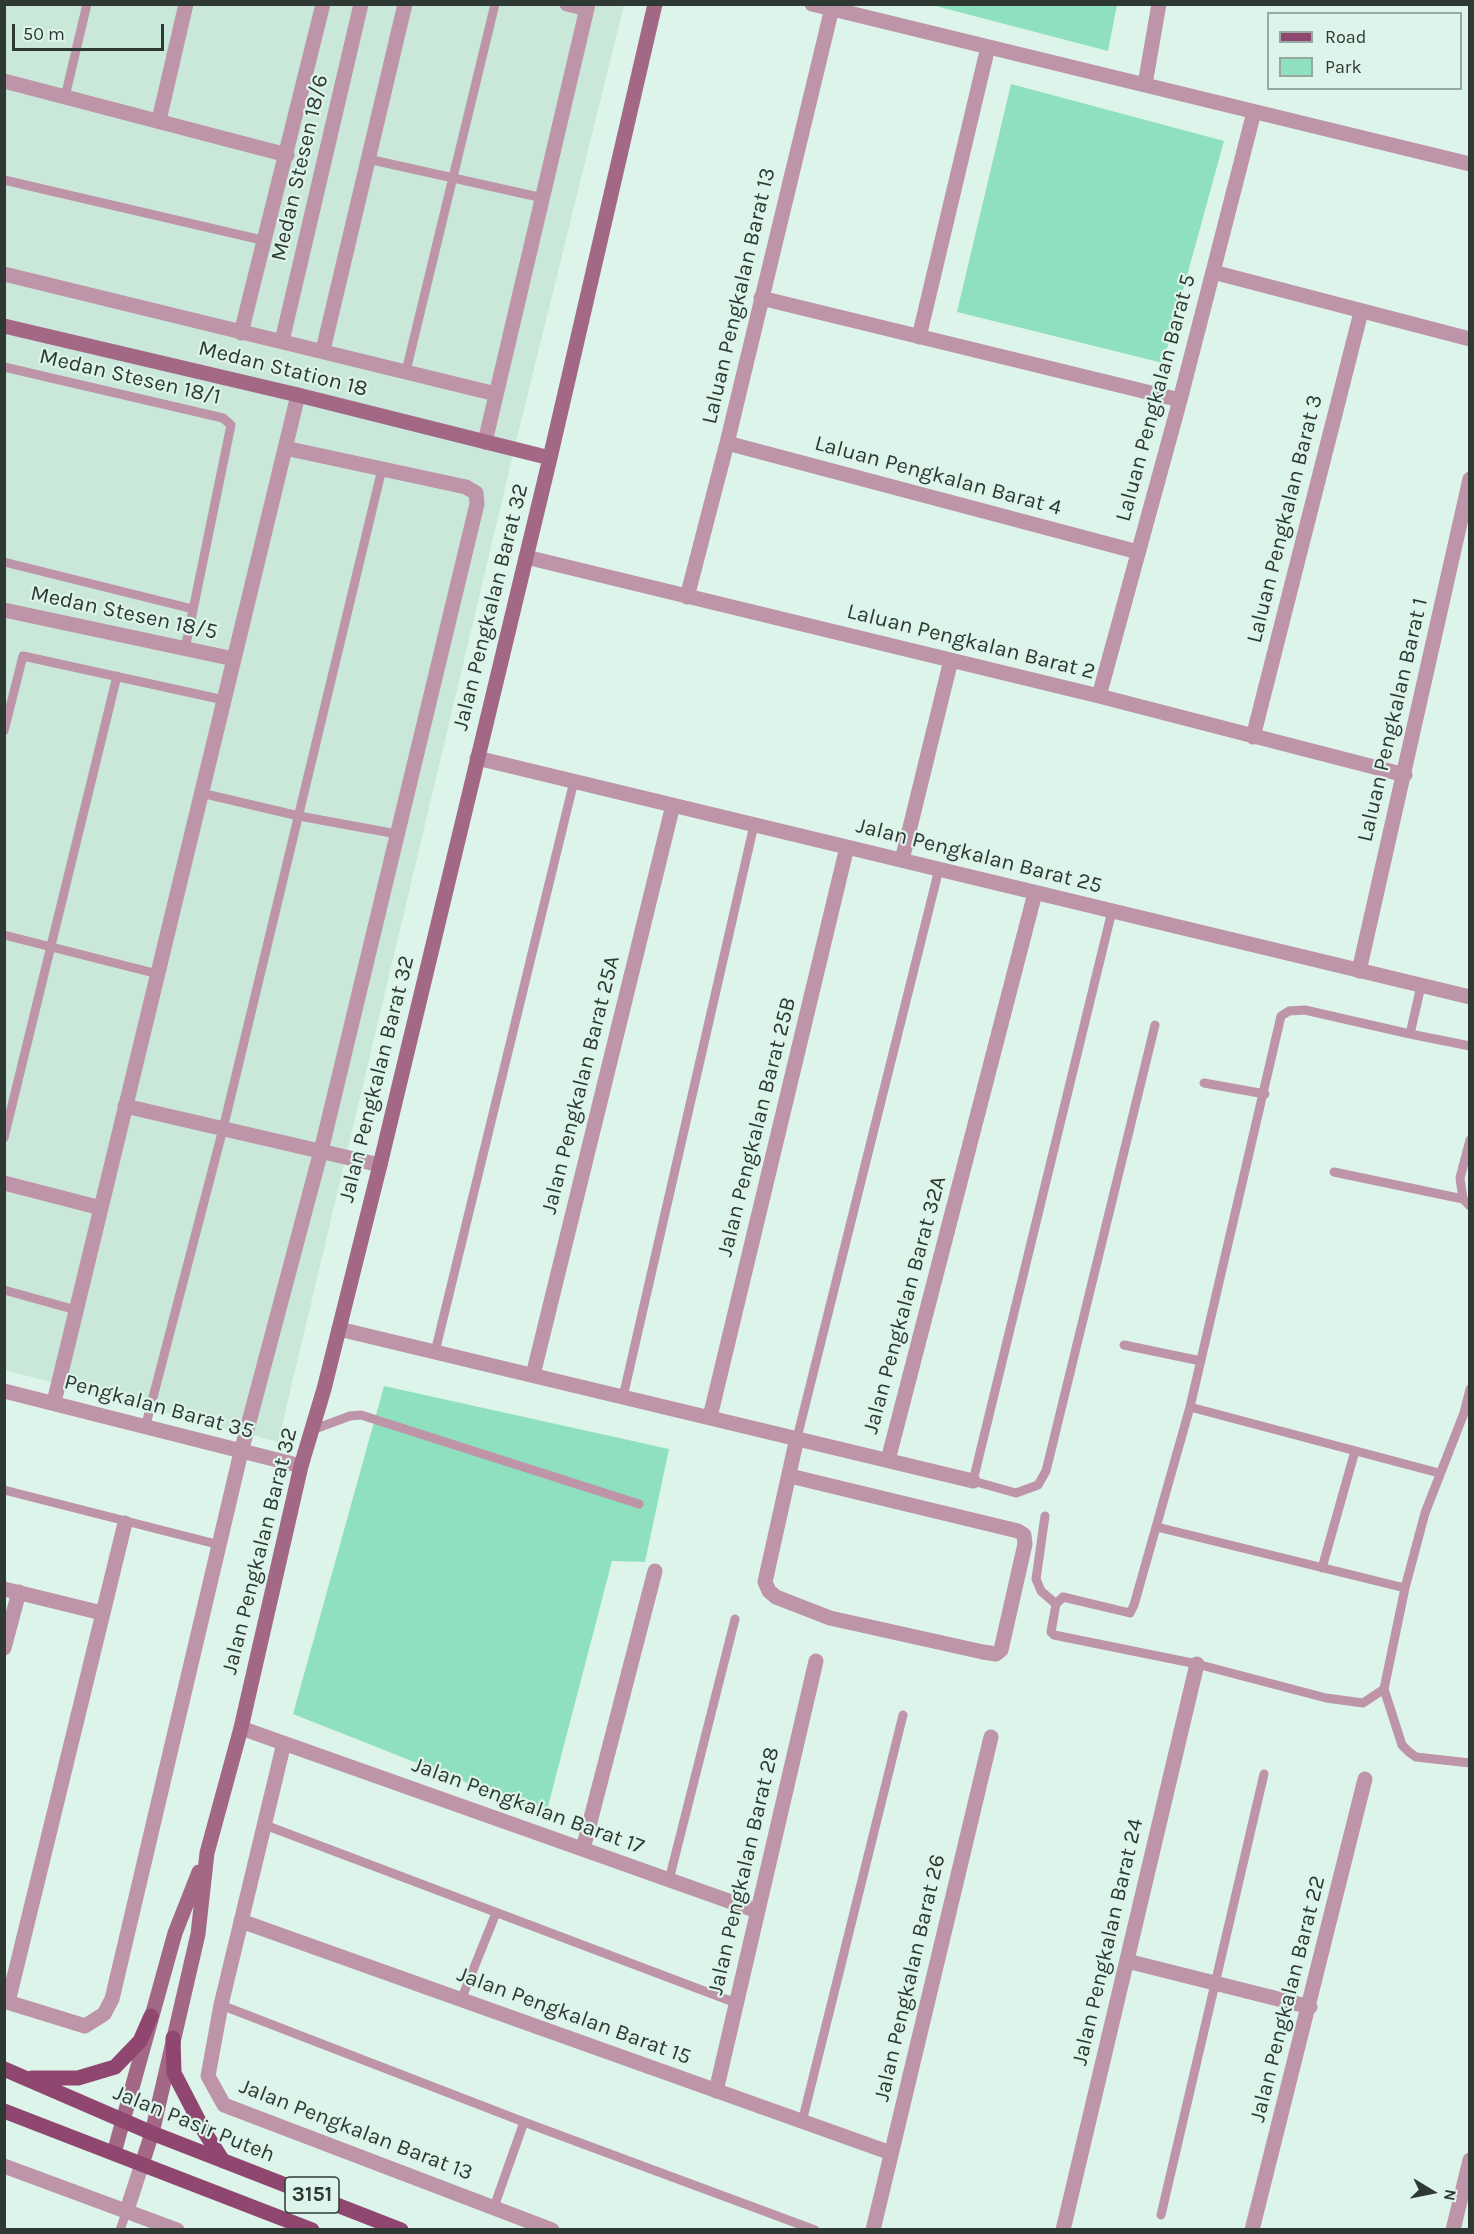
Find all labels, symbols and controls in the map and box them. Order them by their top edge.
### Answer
scale bar [15,12,166,50]
legend [1267,12,1462,90]
text: 50 m [23,23,65,45]
text: Road [1325,26,1366,48]
text: Park [1325,56,1362,78]
street label: Medan Stesen 18/6 [266,72,334,264]
street label: Laluan Pengkalan Barat 13 [697,165,781,427]
street label: Laluan Pengkalan Barat 5 [1110,272,1202,524]
street label: Medan Station 18 [196,335,370,403]
street label: Medan Stesen 18/1 [37,343,223,411]
street label: Laluan Pengkalan Barat 3 [1241,392,1329,646]
street label: Laluan Pengkalan Barat 4 [812,430,1064,522]
street label: Jalan Pengkalan Barat 32 [448,481,534,733]
street label: Medan Stesen 18/5 [28,580,220,646]
street label: Laluan Pengkalan Barat 1 [1352,595,1434,845]
street label: Laluan Pengkalan Barat 2 [844,598,1098,686]
street label: Jalan Pengkalan Barat 25 [853,813,1105,899]
street label: Jalan Pengkalan Barat 32 [334,953,420,1205]
street label: Jalan Pengkalan Barat 25A [536,953,626,1217]
street label: Jalan Pengkalan Barat 25B [712,995,802,1259]
street label: Jalan Pengkalan Barat 32A [858,1173,952,1437]
street label: Pengkalan Barat 35 [61,1369,257,1445]
street label: Jalan Pengkalan Barat 32 [217,1425,303,1677]
street label: Jalan Pengkalan Barat 28 [703,1744,785,1998]
street label: Jalan Pengkalan Barat 17 [408,1752,648,1860]
street label: Jalan Pengkalan Barat 24 [1067,1816,1149,2068]
street label: Jalan Pengkalan Barat 26 [869,1852,951,2104]
street label: Jalan Pengkalan Barat 22 [1245,1873,1331,2125]
street label: Jalan Pengkalan Barat 15 [453,1961,695,2071]
street label: Jalan Pengkalan Barat 13 [236,2073,476,2187]
street label: Jalan Pasir Puteh [109,2080,279,2168]
north arrow [1402,2162,1462,2222]
road number: 3151 [285,2177,339,2213]
text: N [1440,2188,1461,2203]

